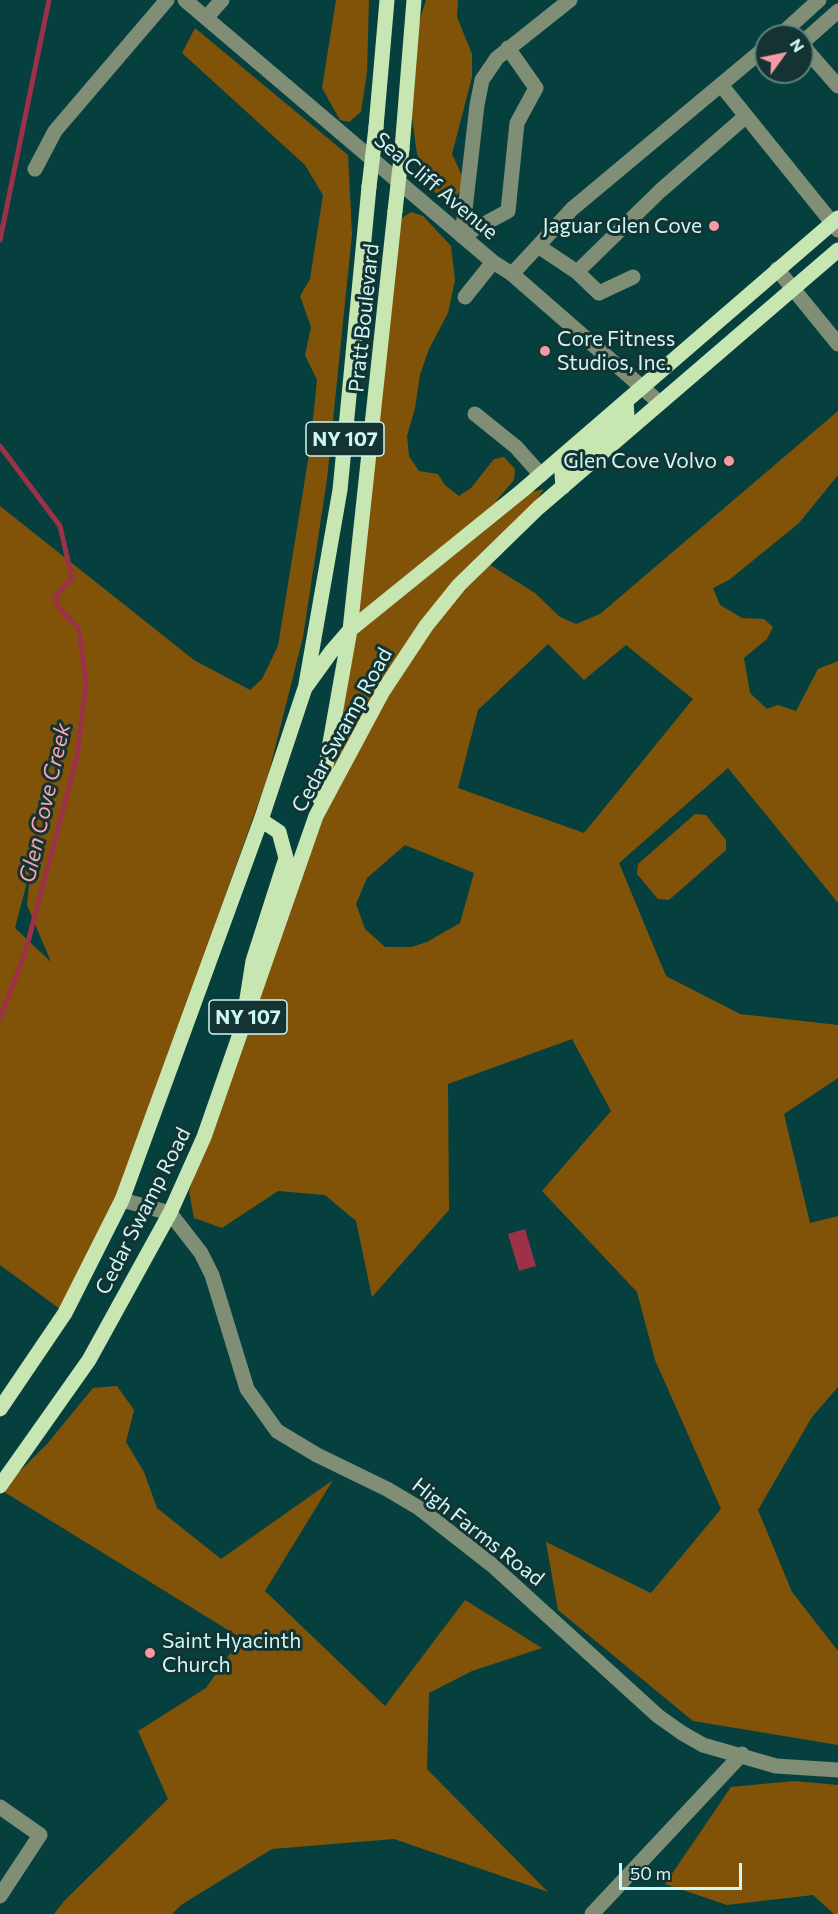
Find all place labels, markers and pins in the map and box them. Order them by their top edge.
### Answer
place label: Jaguar Glen Cove [543,213,702,239]
marker: Jaguar Glen Cove [707,219,721,233]
place label: Core Fitness Studios, Inc. [557,326,675,376]
marker: Core Fitness Studios, Inc. [538,344,552,358]
place label: Glen Cove Volvo [563,448,717,474]
marker: Glen Cove Volvo [722,454,736,468]
place label: Saint Hyacinth Church [162,1628,301,1678]
marker: Saint Hyacinth Church [143,1646,157,1660]

